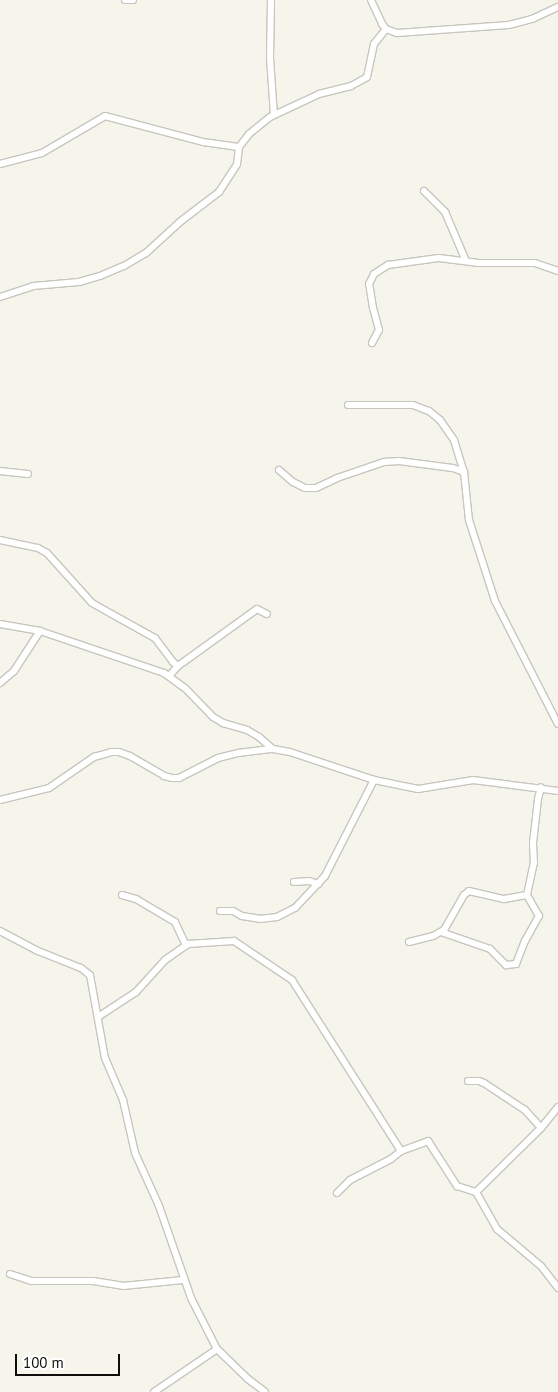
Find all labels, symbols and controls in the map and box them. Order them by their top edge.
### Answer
scale bar [18,1344,122,1376]
text: 100 m [23,1353,64,1372]

